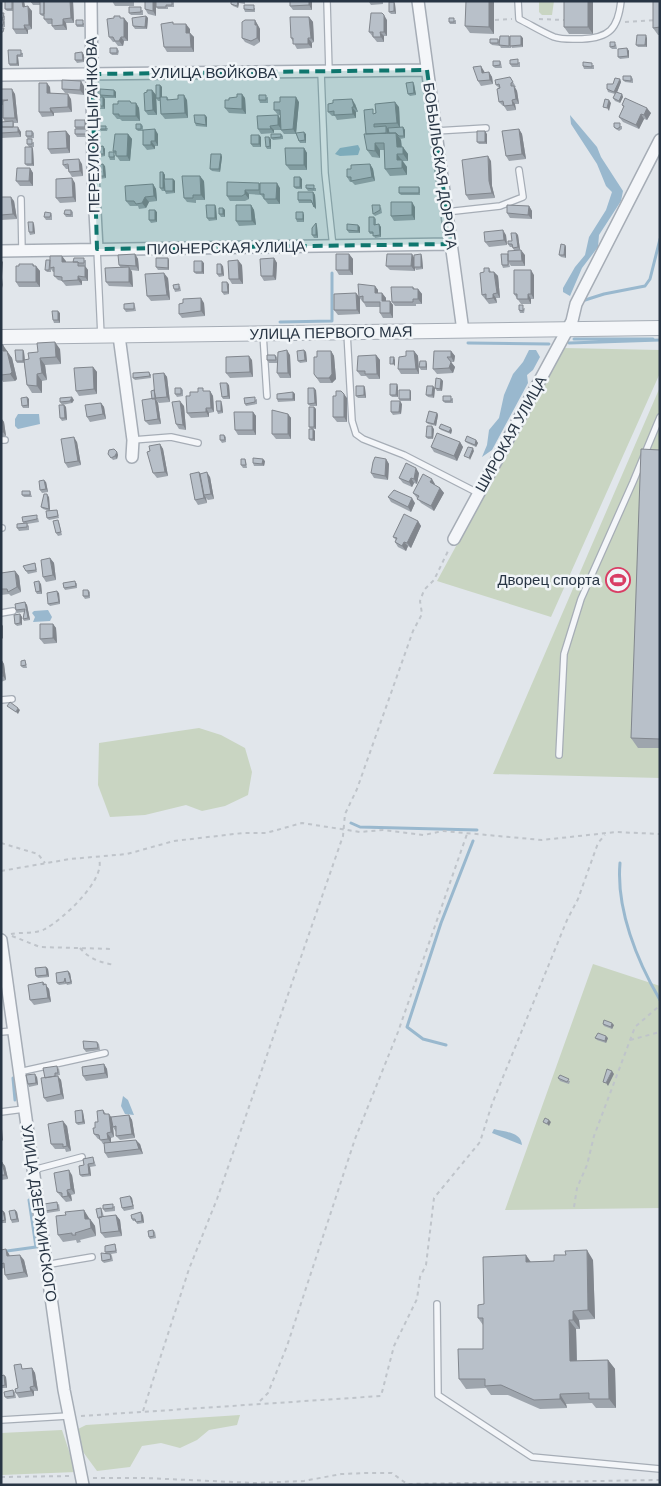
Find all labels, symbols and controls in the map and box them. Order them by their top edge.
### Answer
street label: ПЕРЕУЛОК ЦЫГАНКОВА [81,37,105,213]
street label: УЛИЦА ВОЙКОВА [151,63,277,83]
street label: БОБЫЛЬСКАЯ ДОРОГА [418,81,462,251]
street label: ПИОНЕРСКАЯ УЛИЦА [146,237,306,259]
street label: УЛИЦА ПЕРВОГО МАЯ [249,322,413,344]
street label: ШИРОКАЯ УЛИЦА [471,372,551,496]
sports icon: Дворец спорта [605,567,631,593]
place label: Дворец спорта [497,570,601,590]
street label: УЛИЦА ДЗЕРЖИНСКОГО [17,1123,61,1303]

